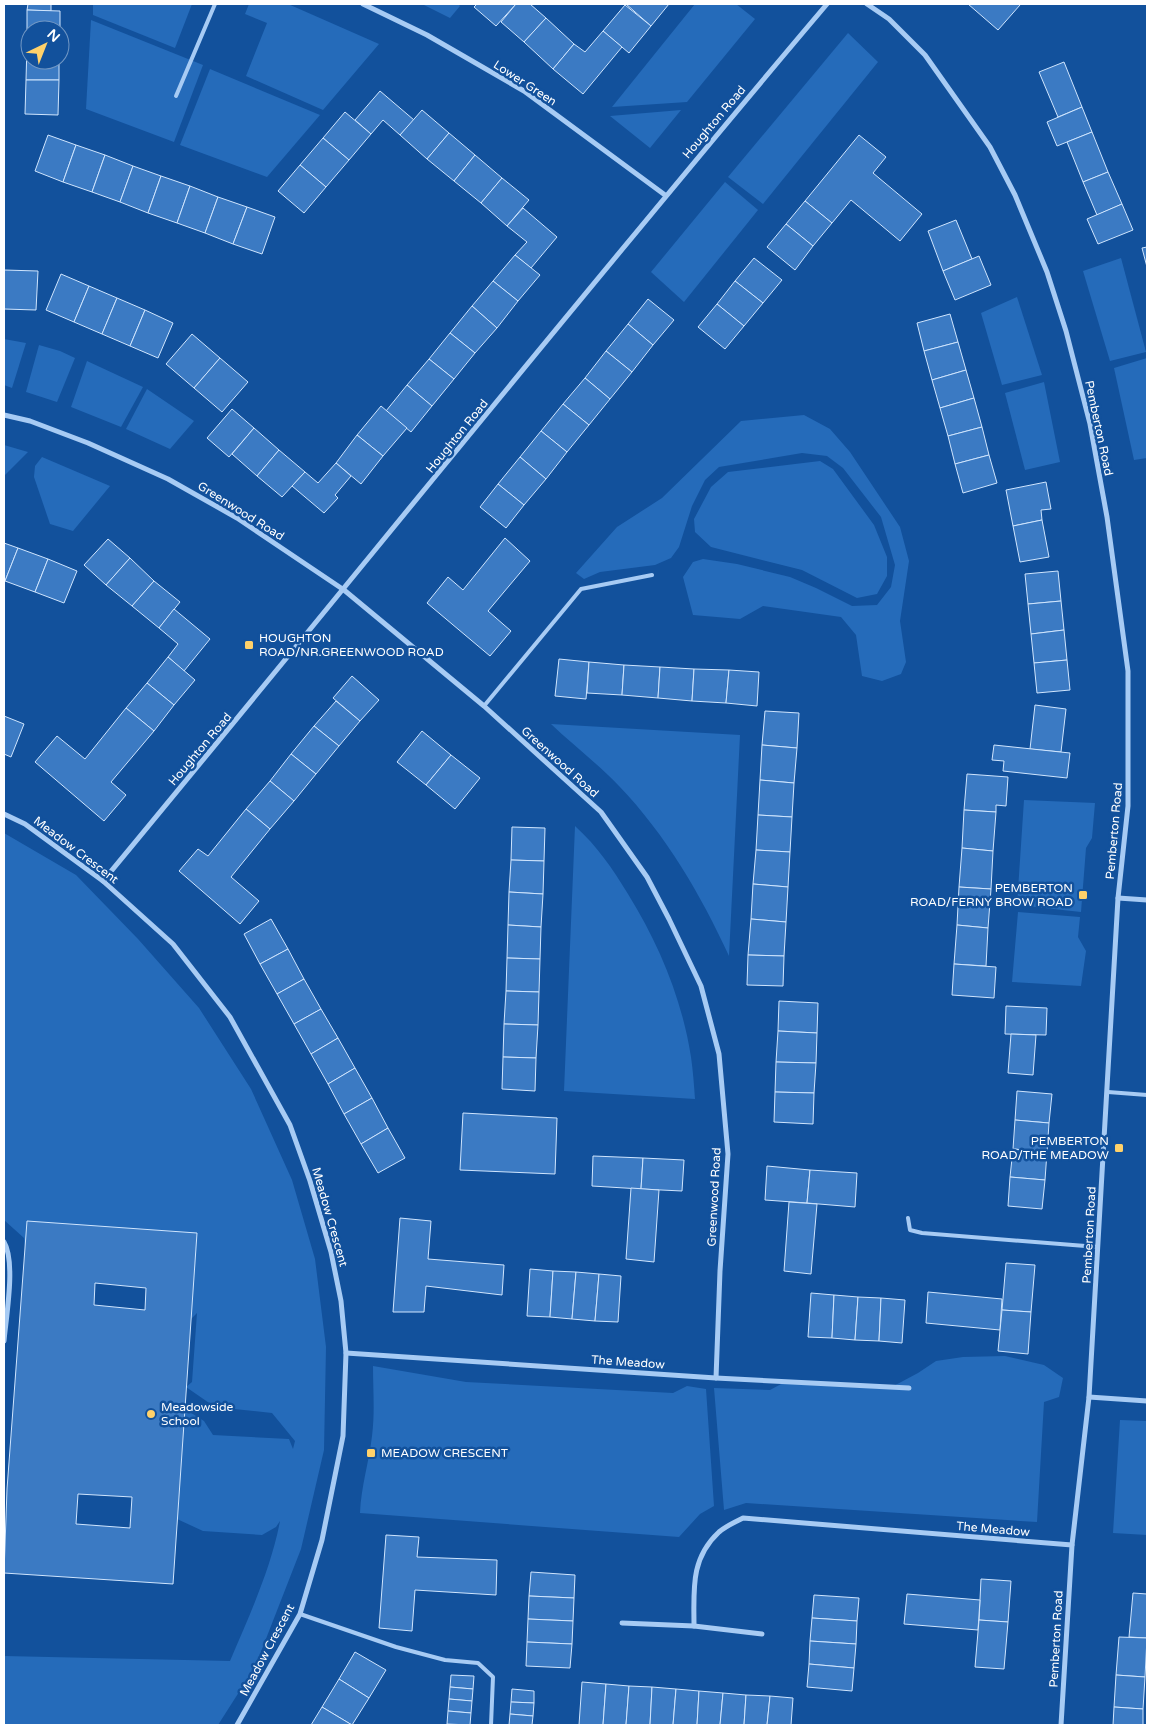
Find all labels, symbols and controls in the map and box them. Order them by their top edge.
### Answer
north arrow [20,20,70,70]
text: N [44,26,63,46]
street label: Lower Green [491,57,559,109]
street label: Houghton Road [680,83,748,161]
street label: Pemberton Road [1082,379,1116,477]
street label: Houghton Road [423,396,491,476]
street label: Greenwood Road [195,479,287,543]
place label: HOUGHTON ROAD/NR.GREENWOOD ROAD [259,631,444,659]
marker: HOUGHTON ROAD/NR.GREENWOOD ROAD [243,639,255,651]
street label: Houghton Road [166,710,234,788]
street label: Greenwood Road [518,724,602,800]
street label: Pemberton Road [1103,782,1125,880]
street label: Meadow Crescent [31,814,121,887]
place label: PEMBERTON ROAD/FERNY BROW ROAD [910,881,1073,909]
marker: PEMBERTON ROAD/FERNY BROW ROAD [1077,889,1089,901]
place label: PEMBERTON ROAD/THE MEADOW [981,1134,1109,1162]
marker: PEMBERTON ROAD/THE MEADOW [1113,1142,1125,1154]
street label: Greenwood Road [704,1147,724,1247]
street label: Meadow Crescent [309,1166,351,1269]
street label: Pemberton Road [1079,1186,1099,1284]
street label: The Meadow [591,1352,666,1372]
place label: Meadowside School [161,1400,234,1428]
marker: Meadowside School [145,1408,157,1420]
place label: MEADOW CRESCENT [381,1446,509,1460]
marker: MEADOW CRESCENT [365,1447,377,1459]
street label: The Meadow [956,1519,1031,1539]
street label: Pemberton Road [1046,1590,1066,1688]
street label: Meadow Crescent [237,1601,297,1699]

